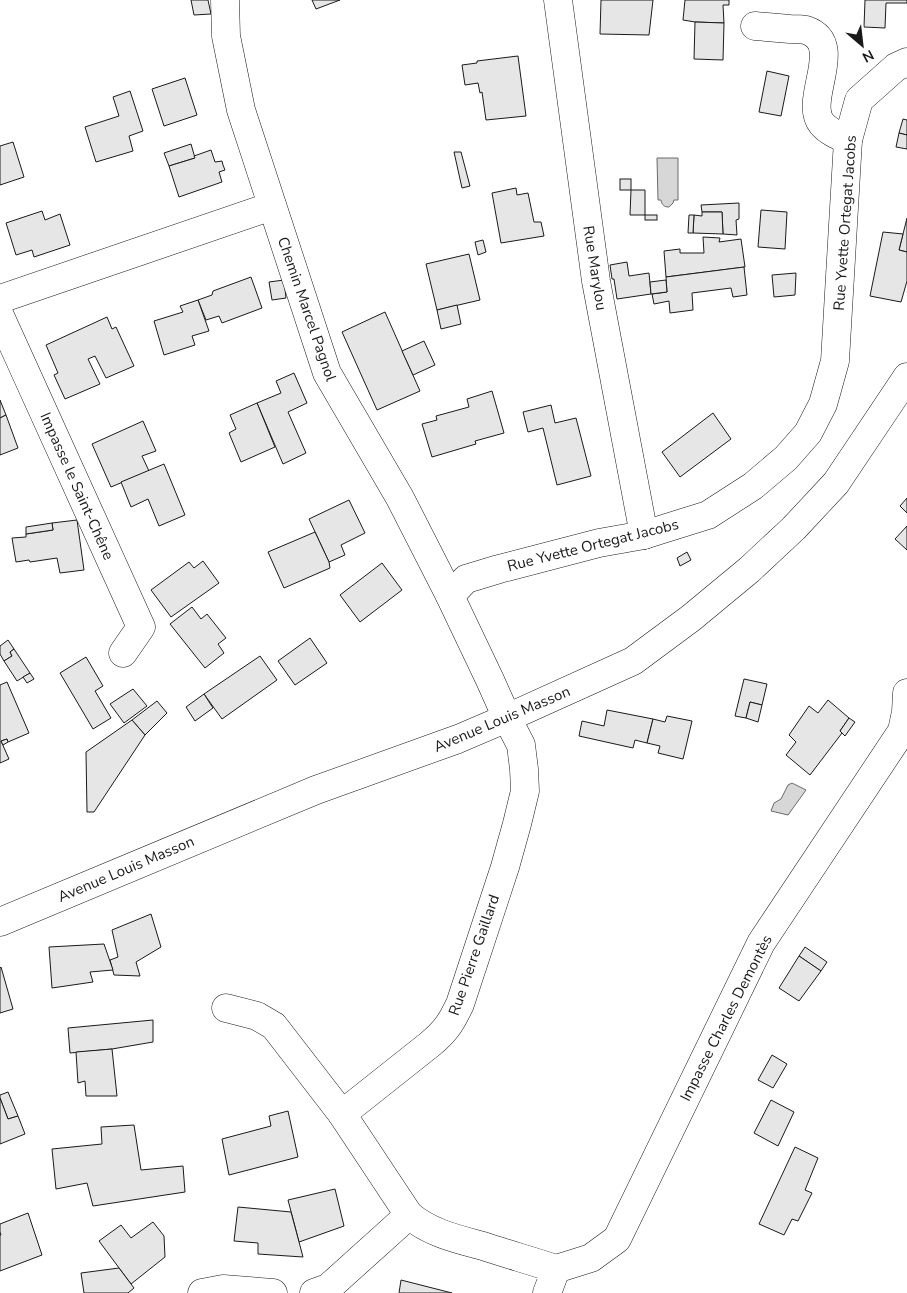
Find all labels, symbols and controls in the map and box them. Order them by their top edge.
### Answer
north arrow [837,20,887,70]
text: N [859,45,877,67]
street label: Rue Yvette Ortegat Jacobs [829,135,861,311]
street label: Rue Marylou [578,224,612,312]
street label: Chemin Marcel Pagnol [273,234,341,384]
street label: Impasse le Saint-Chêne [35,409,119,563]
street label: Rue Yvette Ortegat Jacobs [505,514,681,576]
street label: Avenue Louis Masson [431,681,573,757]
street label: Avenue Louis Masson [55,831,197,907]
street label: Rue Pierre Gaillard [444,892,504,1018]
street label: Impasse Charles Demontès [675,931,777,1105]

